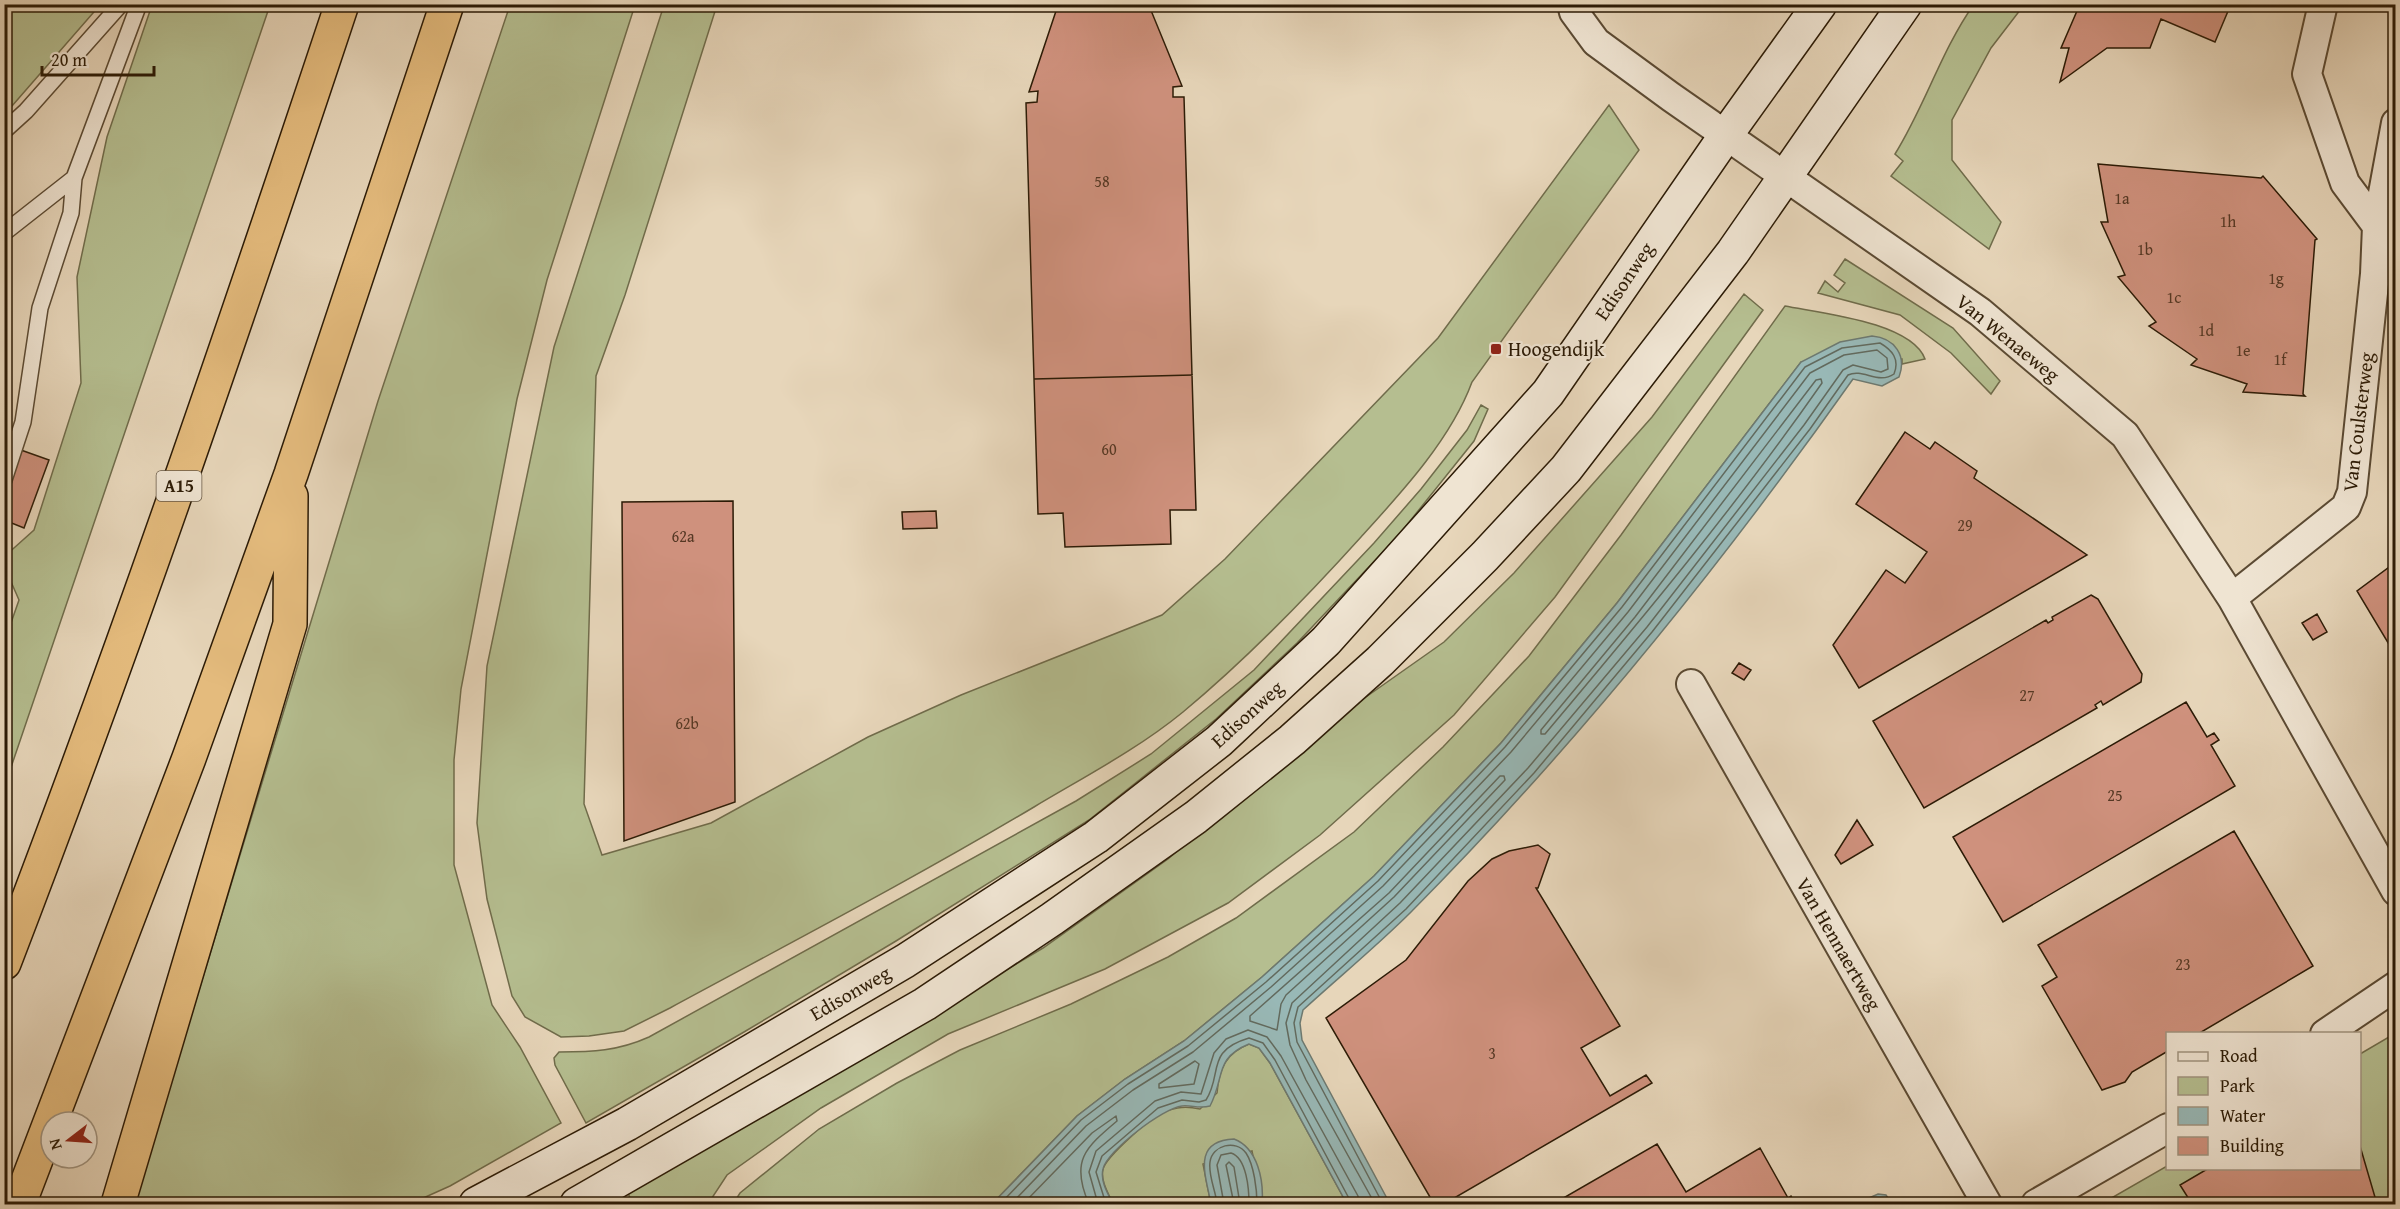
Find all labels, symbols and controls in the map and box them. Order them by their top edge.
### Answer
scale bar [42,39,154,77]
text: 20 m [51,46,87,73]
house number: 58 [1094,169,1110,193]
house number: 1a [2114,186,2130,210]
house number: 1h [2220,209,2236,233]
street label: Edisonweg [1587,236,1660,326]
house number: 1b [2137,237,2153,261]
house number: 1g [2268,266,2284,290]
house number: 1c [2167,285,2181,309]
street label: Van Wenaeweg [1950,287,2066,388]
house number: 1d [2198,318,2215,342]
place label: Hoogendijk [1508,334,1605,363]
house number: 1e [2235,338,2251,362]
marker: Hoogendijk [1489,342,1503,356]
house number: 1f [2274,347,2288,371]
street label: Van Coulsterweg [2335,351,2380,493]
house number: 60 [1101,437,1117,461]
road number: A15 [156,471,201,501]
house number: 29 [1957,513,1973,537]
house number: 62a [672,524,695,548]
street label: Edisonweg [1204,673,1289,754]
house number: 27 [2019,683,2035,707]
house number: 62b [675,711,699,735]
house number: 25 [2107,783,2123,807]
street label: Van Hennaertweg [1790,872,1889,1016]
house number: 23 [2175,952,2191,976]
street label: Edisonweg [804,958,896,1027]
legend [2166,1032,2361,1170]
house number: 3 [1488,1041,1496,1065]
text: Road [2220,1042,2258,1069]
text: Park [2220,1072,2256,1099]
text: Water [2220,1102,2266,1129]
north arrow [39,1110,99,1170]
text: Building [2220,1132,2284,1159]
text: N [42,1135,68,1153]

